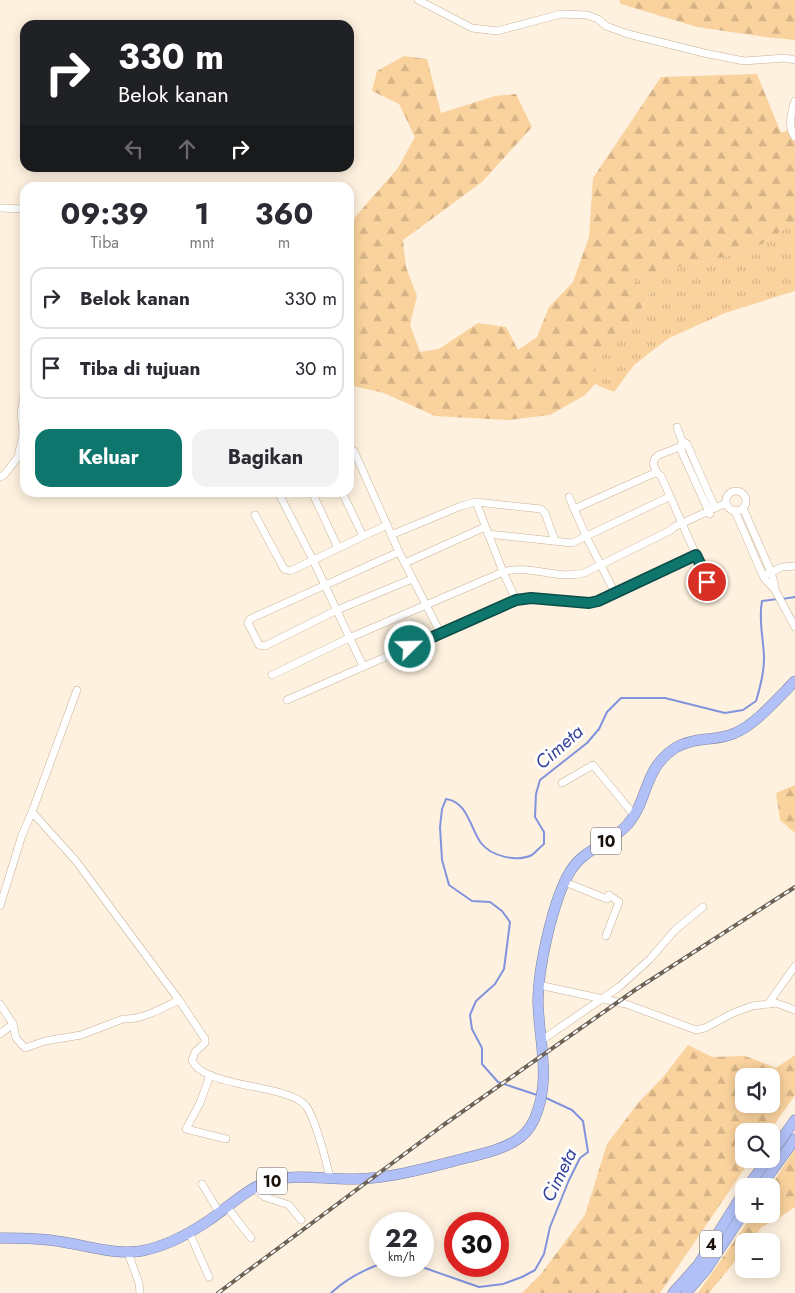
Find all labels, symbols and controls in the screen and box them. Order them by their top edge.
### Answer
text: 330 m [118,32,224,82]
icon: right [35,40,100,105]
text: Belok kanan [118,78,229,110]
icon: left [120,135,148,163]
icon: ahead [173,135,201,163]
icon: right [226,135,254,163]
text: 09:39 [61,192,149,235]
text: 1 [194,192,209,235]
text: 360 [255,192,313,235]
text: Tiba [91,231,119,254]
text: mnt [189,231,214,254]
text: m [278,231,290,254]
icon: right [37,284,65,312]
text: Belok kanan [80,285,190,312]
text: 330 m [284,285,337,312]
icon: arrive [37,354,65,382]
text: Tiba di tujuan [80,355,200,382]
text: 30 m [295,355,337,382]
button: Keluar [35,429,182,487]
button: Bagikan [192,429,339,487]
pin [686,561,728,603]
icon: arrive [693,568,721,596]
position arrow [383,620,435,672]
water label: Cimeta [529,718,589,776]
road number: 10 [591,828,621,854]
map controls [735,1068,780,1278]
button: sound [735,1068,780,1113]
button: search [735,1123,780,1168]
water label: Cimeta [535,1143,584,1206]
road number: 10 [257,1168,287,1194]
button: + [735,1178,780,1223]
speed limit sign: 30 [444,1212,509,1277]
text: 22 [385,1220,418,1256]
road number: 4 [700,1230,722,1258]
button: − [735,1233,780,1278]
text: km/h [388,1248,415,1266]

